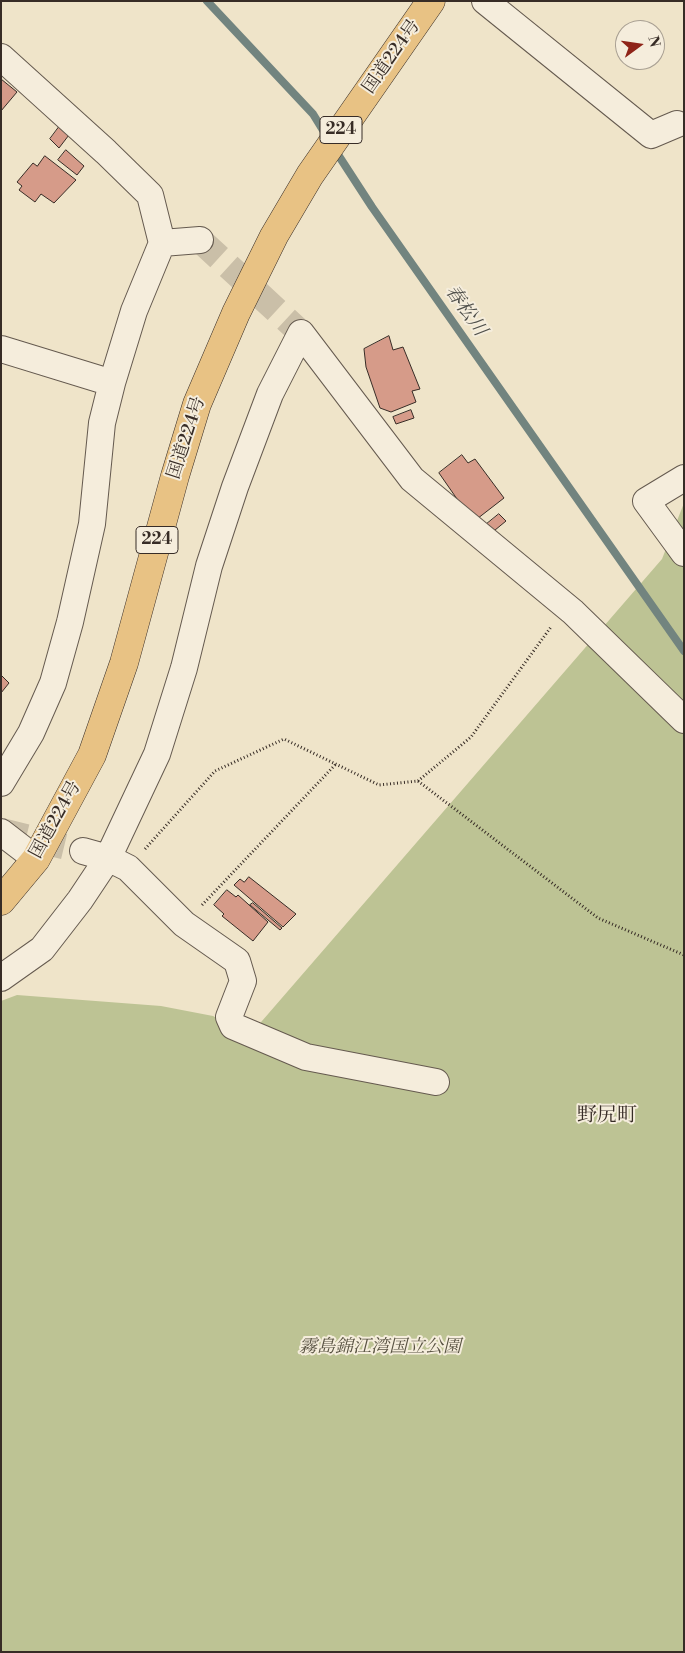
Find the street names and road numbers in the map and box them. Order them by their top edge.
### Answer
street label: 国道224号 [359,16,425,98]
road number: 224 [320,116,362,144]
street label: 国道224号 [164,394,210,482]
road number: 224 [136,526,178,554]
street label: 国道224号 [26,777,86,863]

